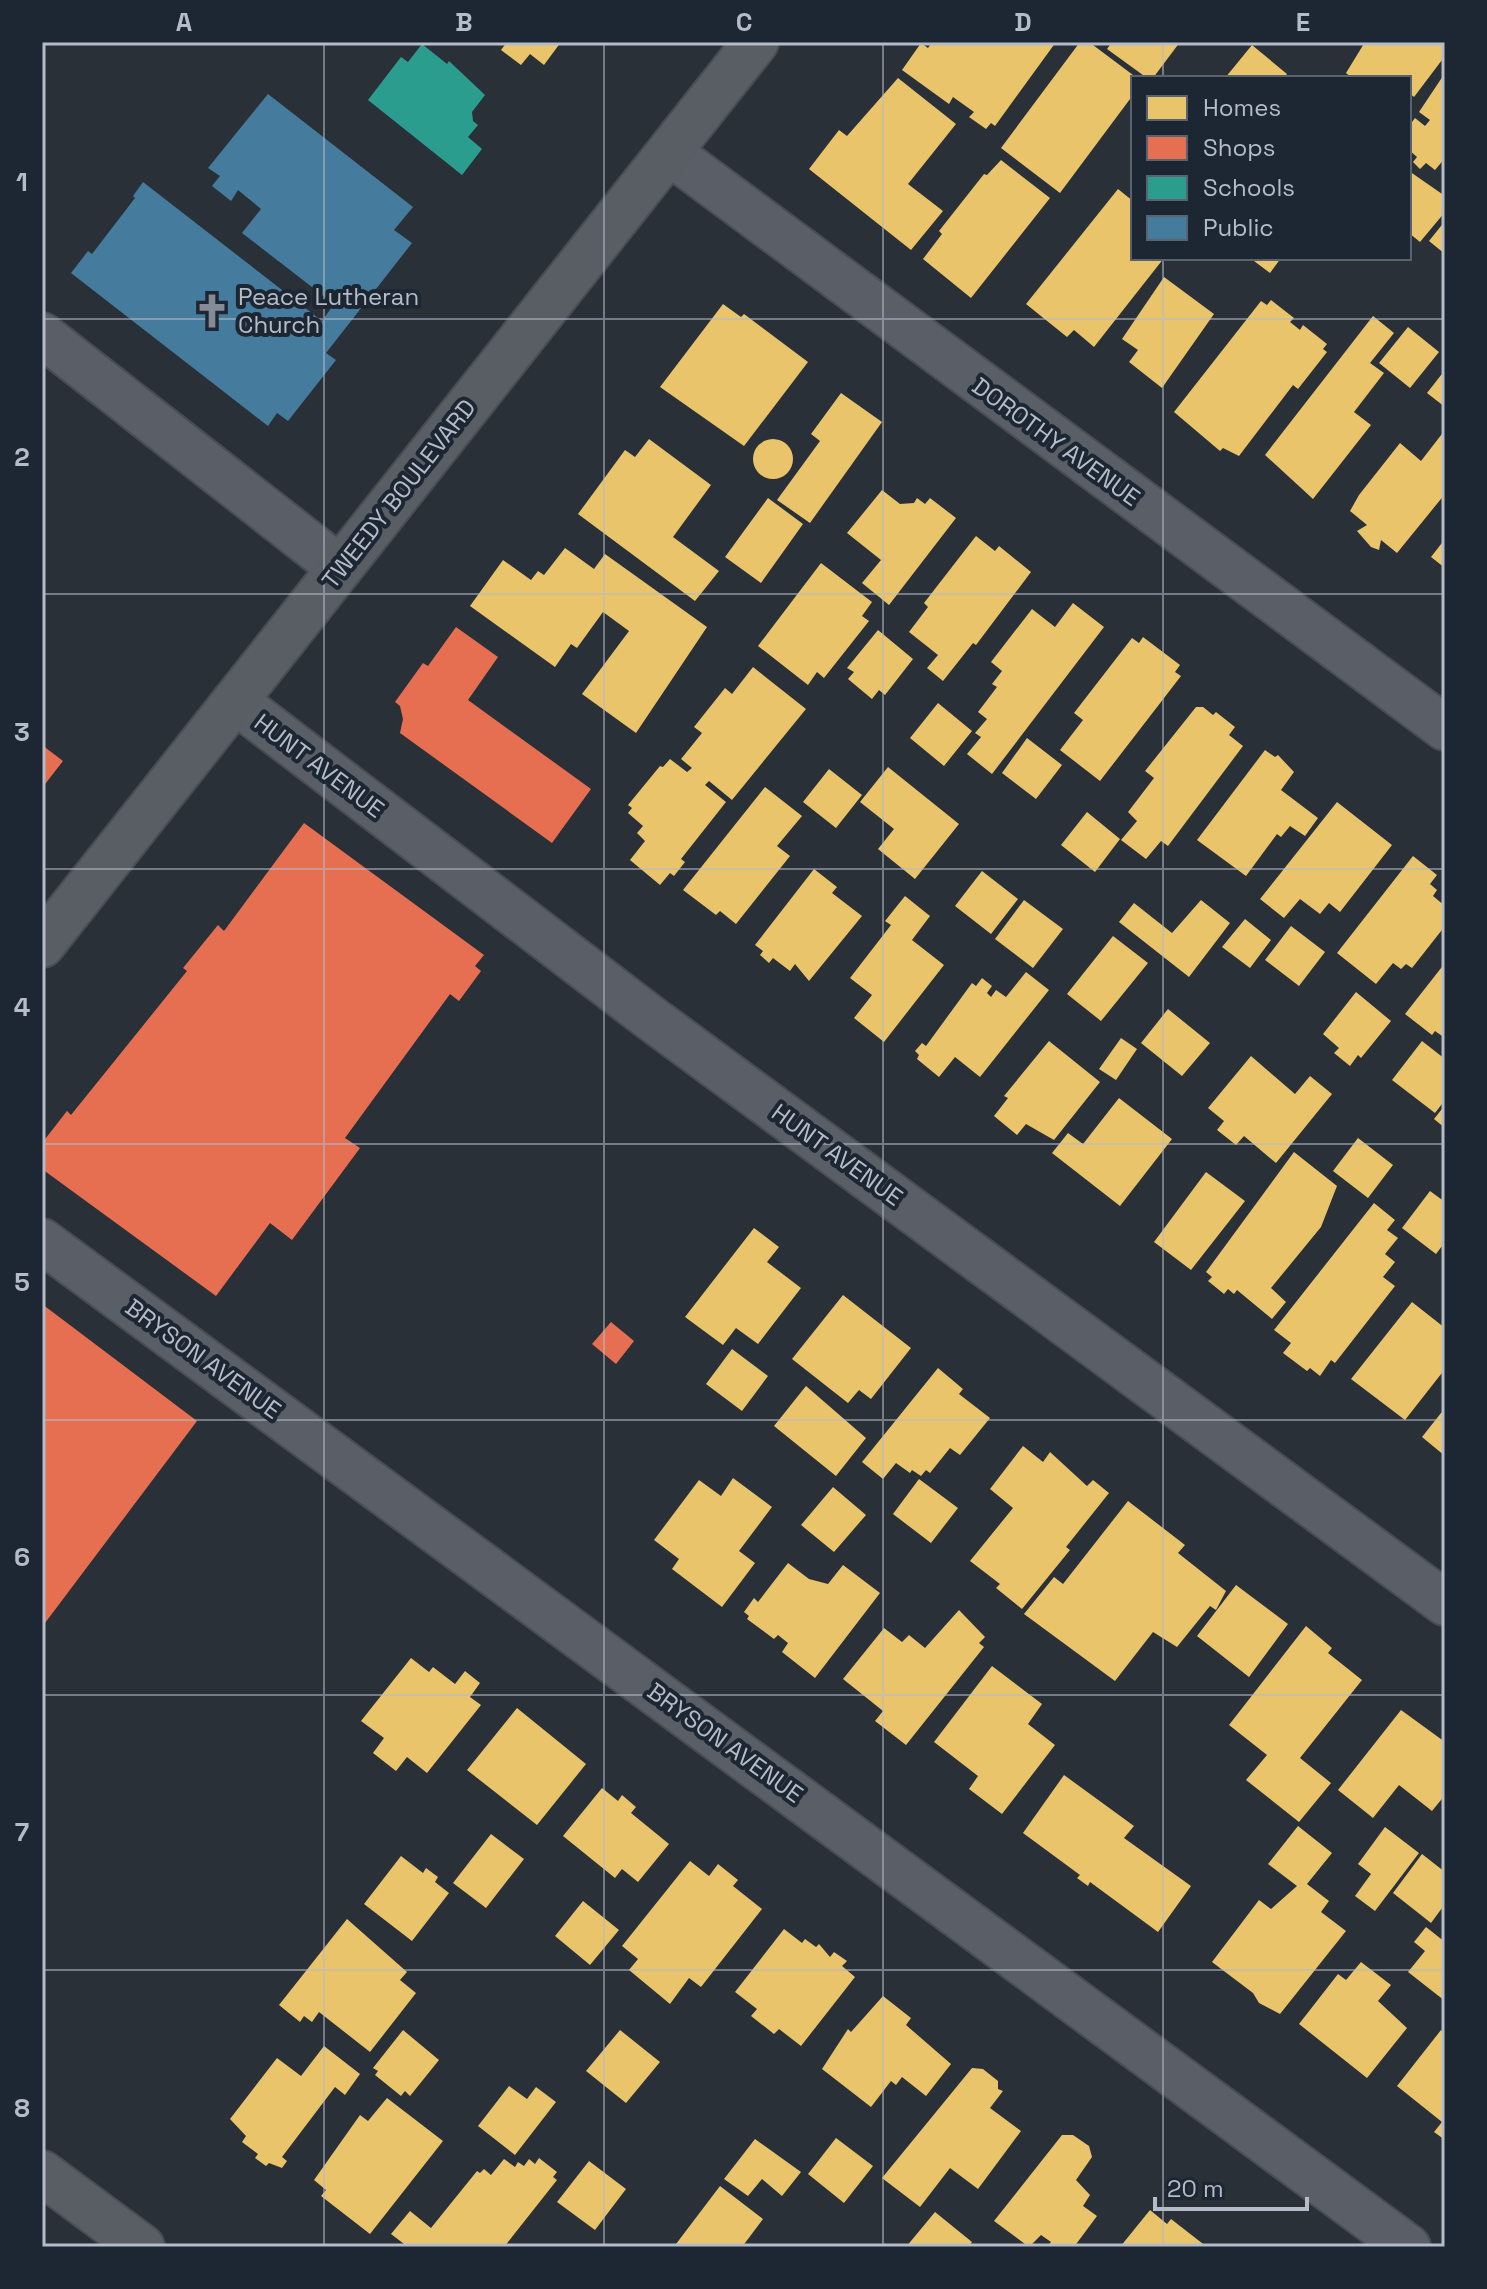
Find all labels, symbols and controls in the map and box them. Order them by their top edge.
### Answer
text: A [176,5,193,39]
text: B [455,5,473,39]
text: C [736,5,752,39]
text: D [1014,5,1032,39]
text: E [1296,5,1310,39]
legend [1131,76,1411,260]
text: Homes [1203,92,1281,123]
text: Shops [1203,132,1275,163]
text: 1 [16,165,28,199]
text: Schools [1203,172,1295,203]
text: Public [1203,212,1274,243]
place label: Peace Lutheran Church [238,281,419,340]
church icon: Peace Lutheran Church [193,292,231,330]
street label: DOROTHY AVENUE [966,370,1146,513]
street label: TWEEDY BOULEVARD [315,393,482,595]
text: 2 [14,440,30,474]
street label: HUNT AVENUE [248,707,390,825]
text: 3 [14,715,30,749]
text: 4 [14,990,30,1024]
street label: HUNT AVENUE [766,1097,909,1213]
text: 5 [14,1265,30,1299]
street label: BRYSON AVENUE [119,1292,287,1426]
text: 6 [14,1540,30,1574]
street label: BRYSON AVENUE [641,1676,809,1810]
text: 7 [15,1815,29,1849]
text: 8 [14,2091,30,2125]
scale bar [1155,2161,1307,2211]
text: 20 m [1167,2173,1224,2204]

